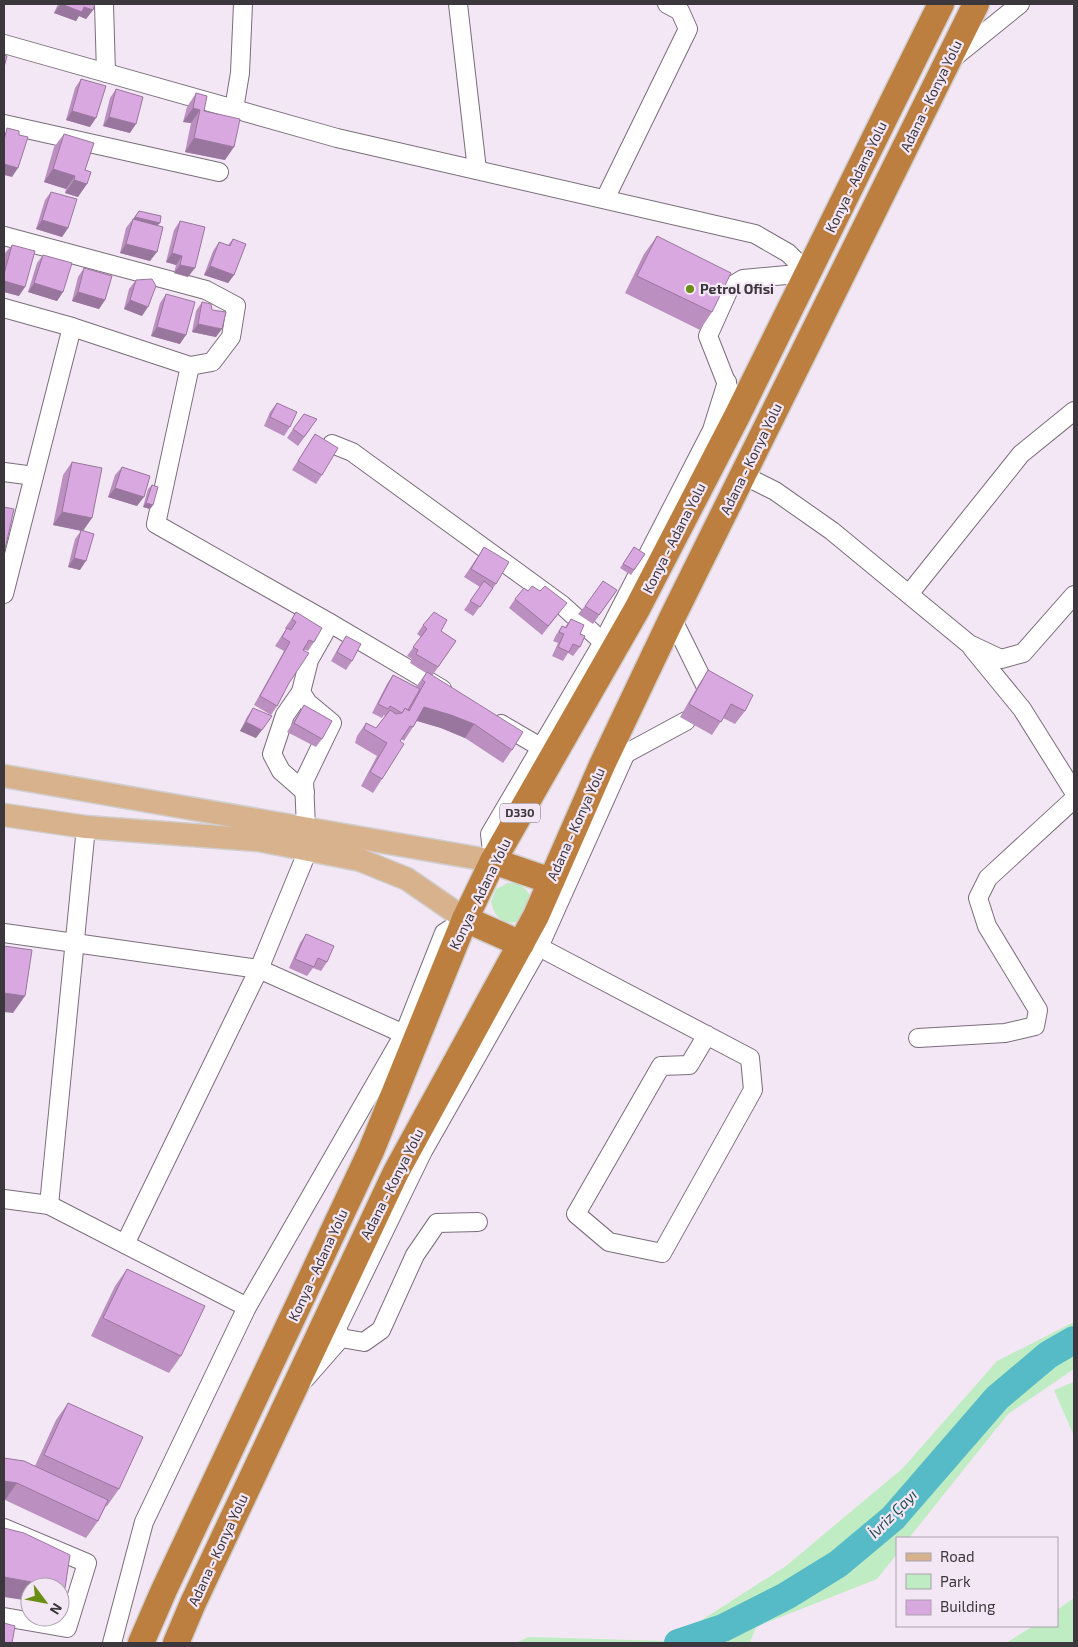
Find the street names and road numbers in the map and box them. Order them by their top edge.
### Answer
street label: Adana - Konya Yolu [896,37,965,154]
street label: Konya - Adana Yolu [821,118,890,235]
street label: Adana - Konya Yolu [716,400,785,517]
street label: Konya - Adana Yolu [638,480,709,596]
street label: Adana - Konya Yolu [543,765,608,883]
road number: D330 [500,804,540,822]
street label: Konya - Adana Yolu [445,835,514,952]
street label: Adana - Konya Yolu [356,1126,427,1242]
street label: Konya - Adana Yolu [284,1206,351,1323]
street label: Adana - Konya Yolu [184,1491,251,1609]

